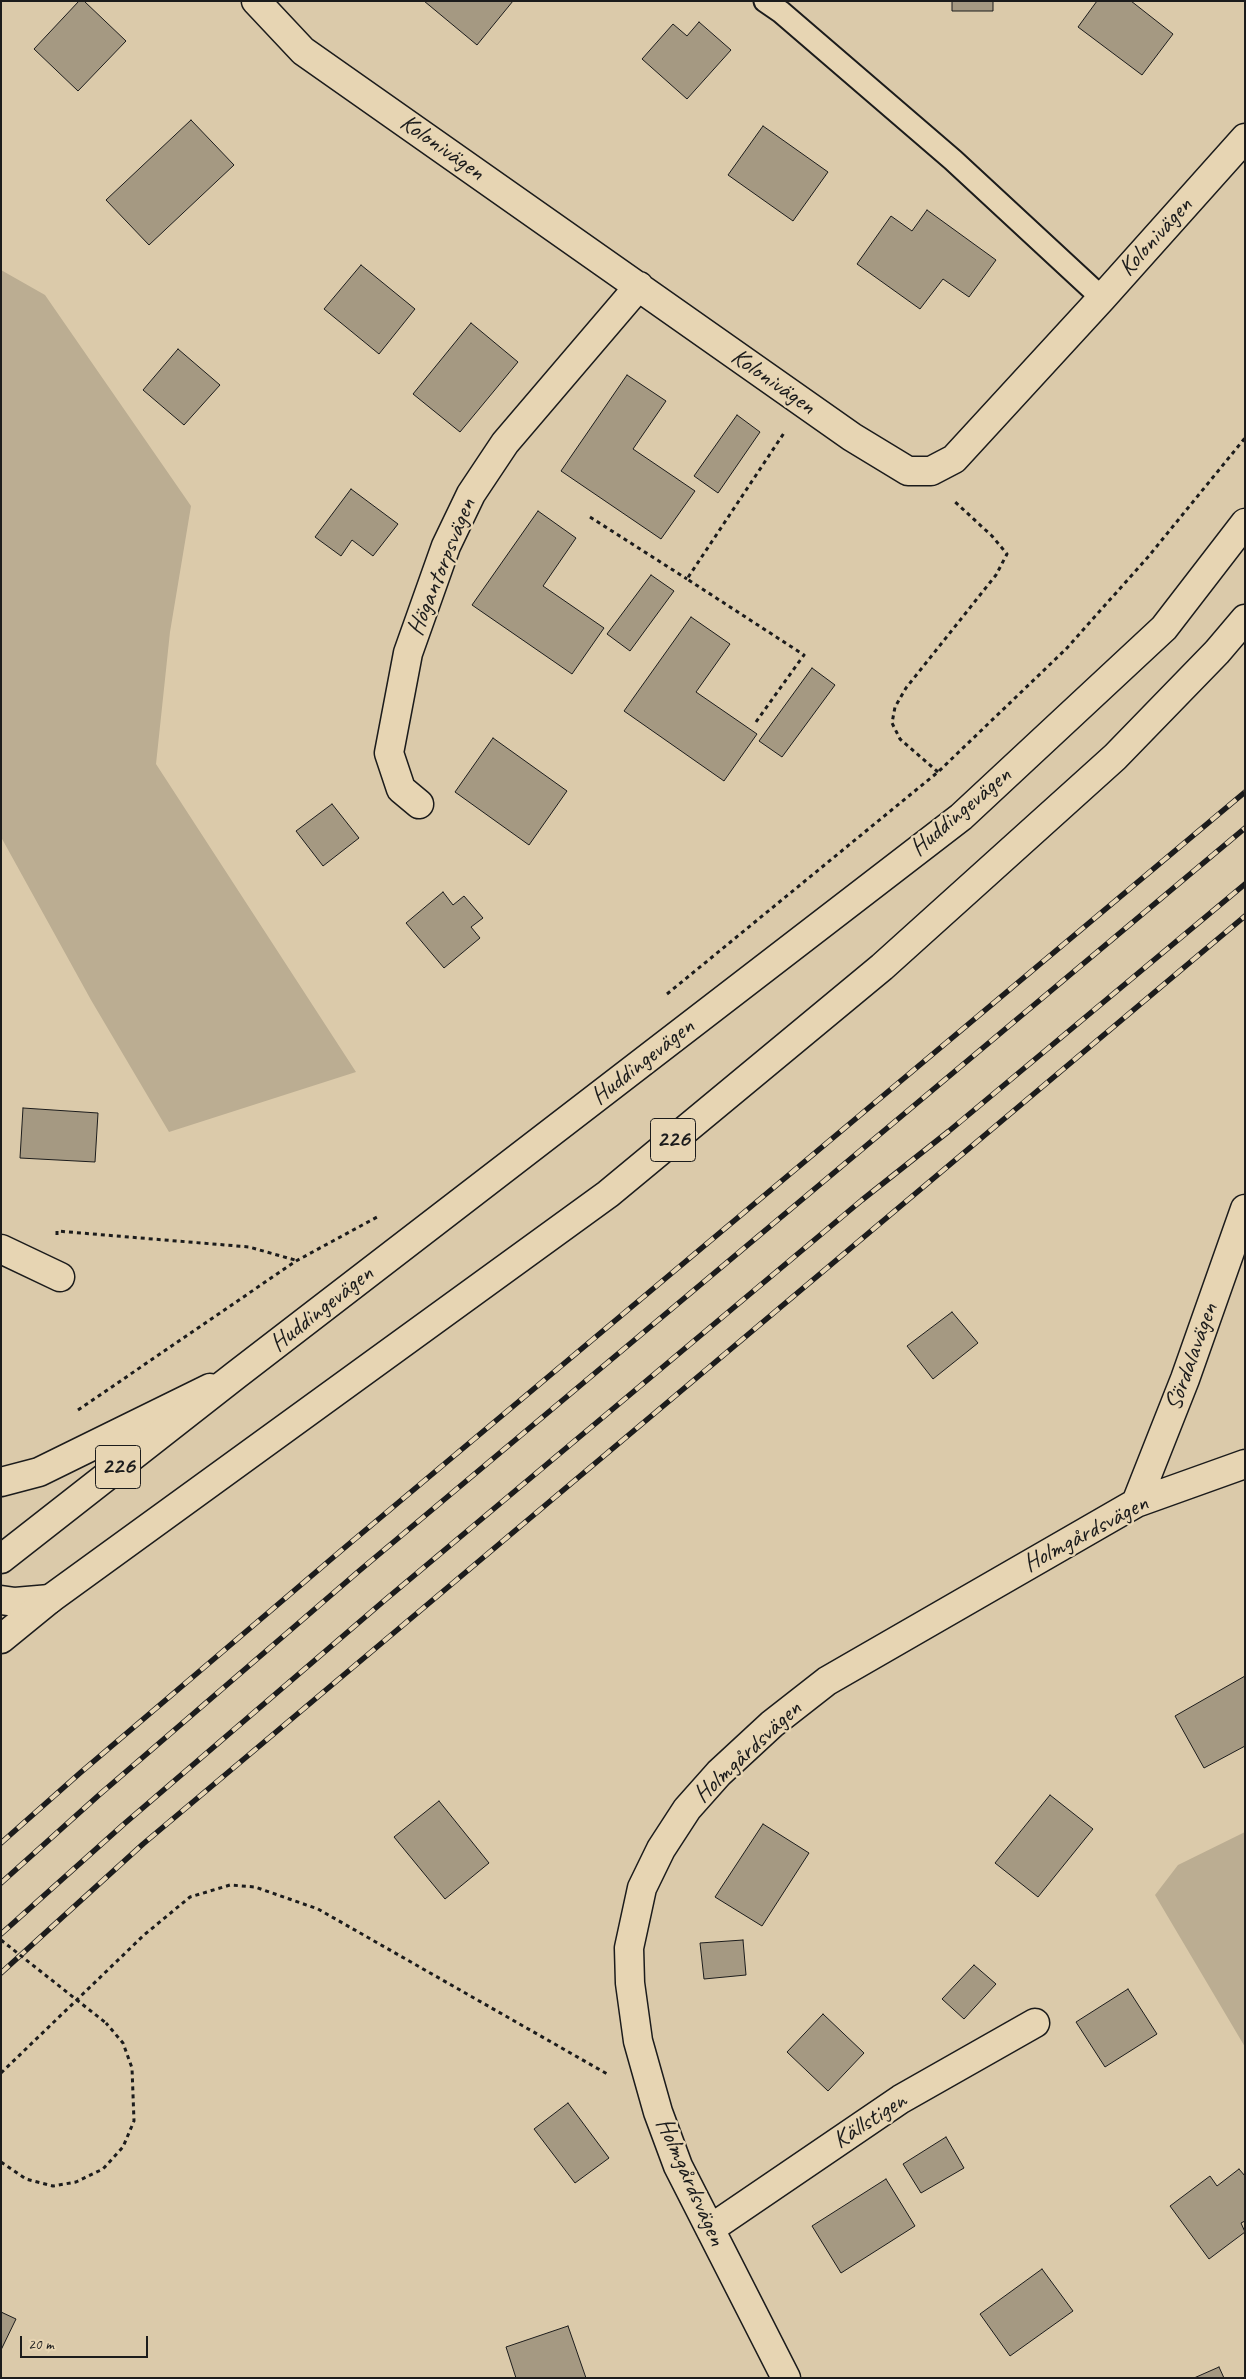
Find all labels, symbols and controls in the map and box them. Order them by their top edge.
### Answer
street label: Kolonivägen [394,108,490,188]
street label: Kolonivägen [1113,191,1199,283]
street label: Kolonivägen [725,342,821,422]
street label: Högantorpsvägen [401,494,483,640]
street label: Huddingevägen [904,761,1018,863]
street label: Huddingevägen [585,1012,701,1112]
road number: 226 [650,1118,696,1162]
street label: Huddingevägen [264,1259,380,1359]
street label: Sördalavägen [1159,1299,1225,1415]
road number: 226 [96,1445,140,1488]
street label: Holmgårdsvägen [1018,1489,1154,1579]
street label: Holmgårdsvägen [688,1694,808,1810]
street label: Källstigen [828,2086,912,2156]
street label: Holmgårdsvägen [648,2113,732,2251]
scale bar [22,2326,150,2358]
text: 20 m [28,2335,54,2354]

